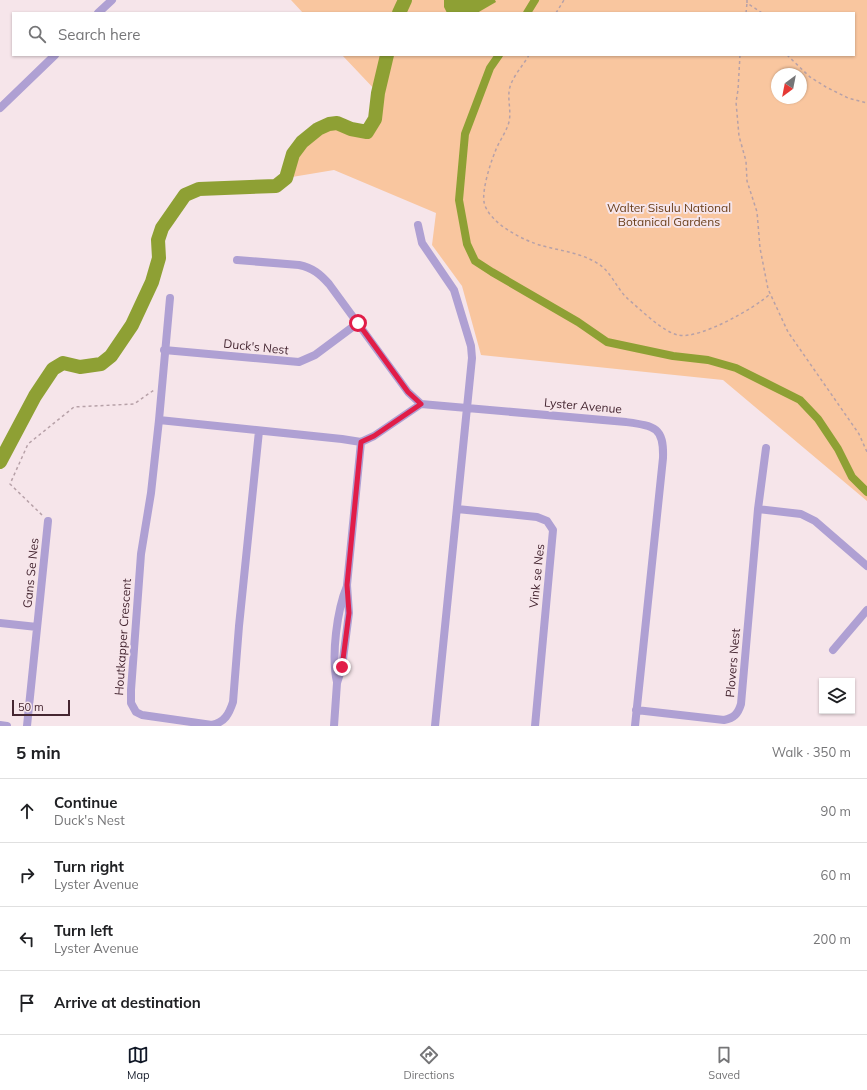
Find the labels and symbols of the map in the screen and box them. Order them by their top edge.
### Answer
north arrow [771,68,807,104]
park label: Walter Sisulu National Botanical Gardens [607,200,731,229]
route start [349,314,367,332]
street label: Duck's Nest [223,336,289,357]
street label: Lyster Avenue [543,395,623,416]
street label: Gans Se Nes [19,537,42,609]
street label: Vink se Nes [526,543,547,609]
street label: Houtkapper Crescent [111,578,134,696]
street label: Plovers Nest [722,628,743,698]
route end [333,658,351,676]
scale bar [12,698,70,717]

